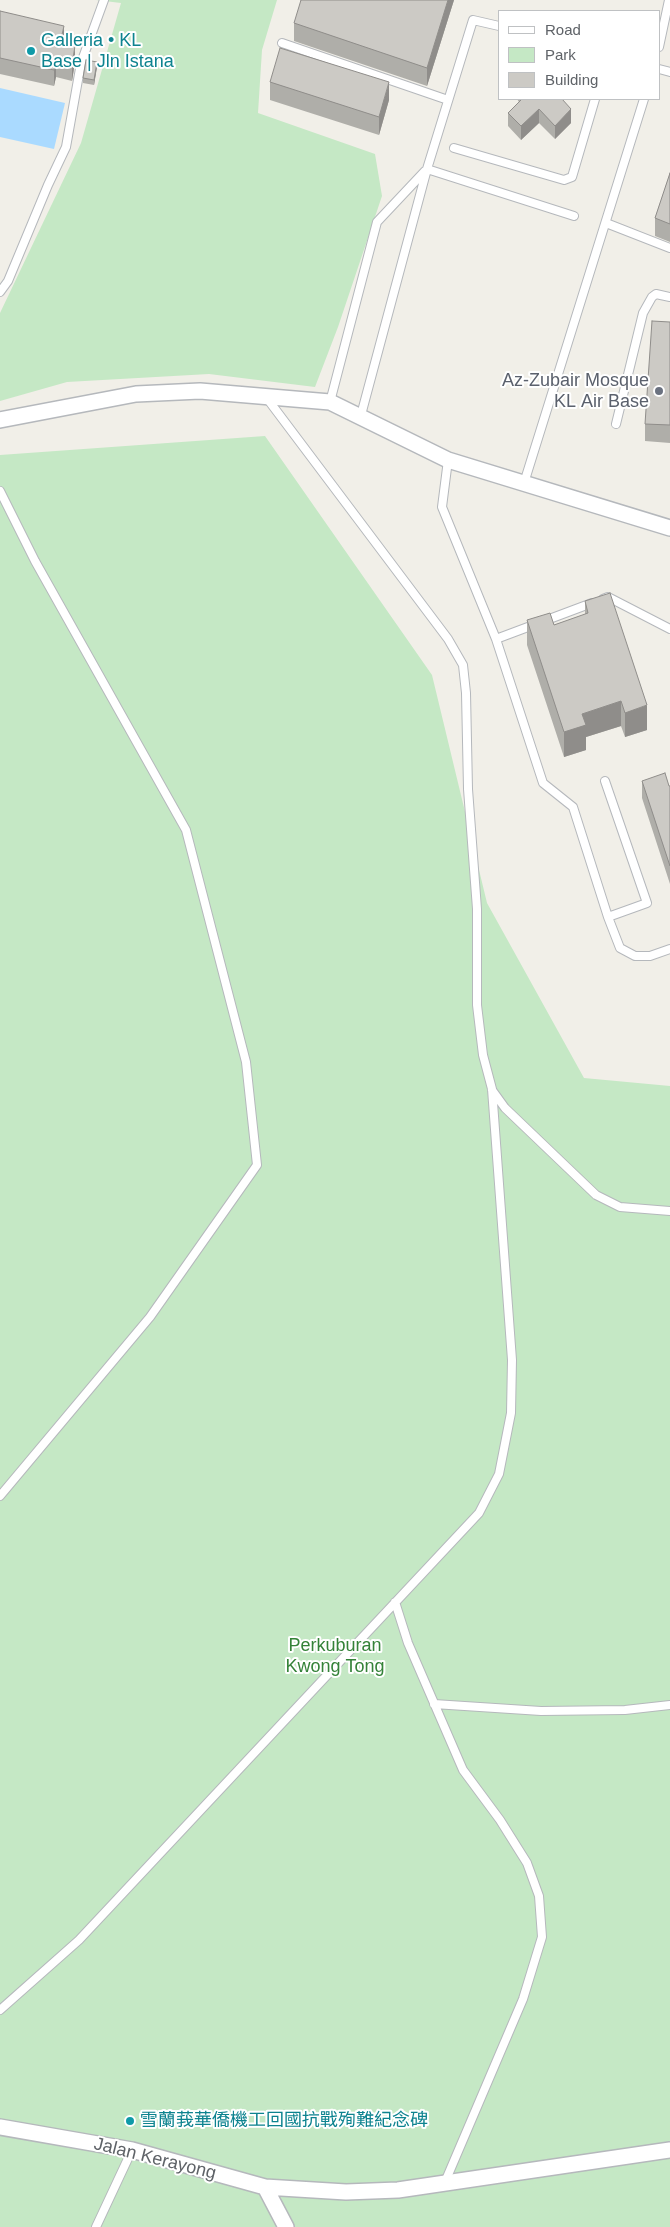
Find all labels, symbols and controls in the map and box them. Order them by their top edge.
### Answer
legend [498,10,660,100]
text: Road [545,21,581,38]
place label: Galleria • KL Base | Jln Istana [41,30,174,72]
marker: Galleria • KL Base | Jln Istana [25,45,37,57]
text: Park [545,46,576,63]
text: Building [545,71,598,88]
place label: Az-Zubair Mosque KL Air Base [502,370,649,412]
marker: Az-Zubair Mosque KL Air Base [653,385,665,397]
park label: Perkuburan Kwong Tong [285,1635,385,1678]
place label: 雪蘭莪華僑機工回國抗戰殉難紀念碑 [140,2110,428,2132]
marker: 雪蘭莪華僑機工回國抗戰殉難紀念碑 [124,2115,136,2127]
street label: Jalan Kerayong [92,2133,218,2185]

